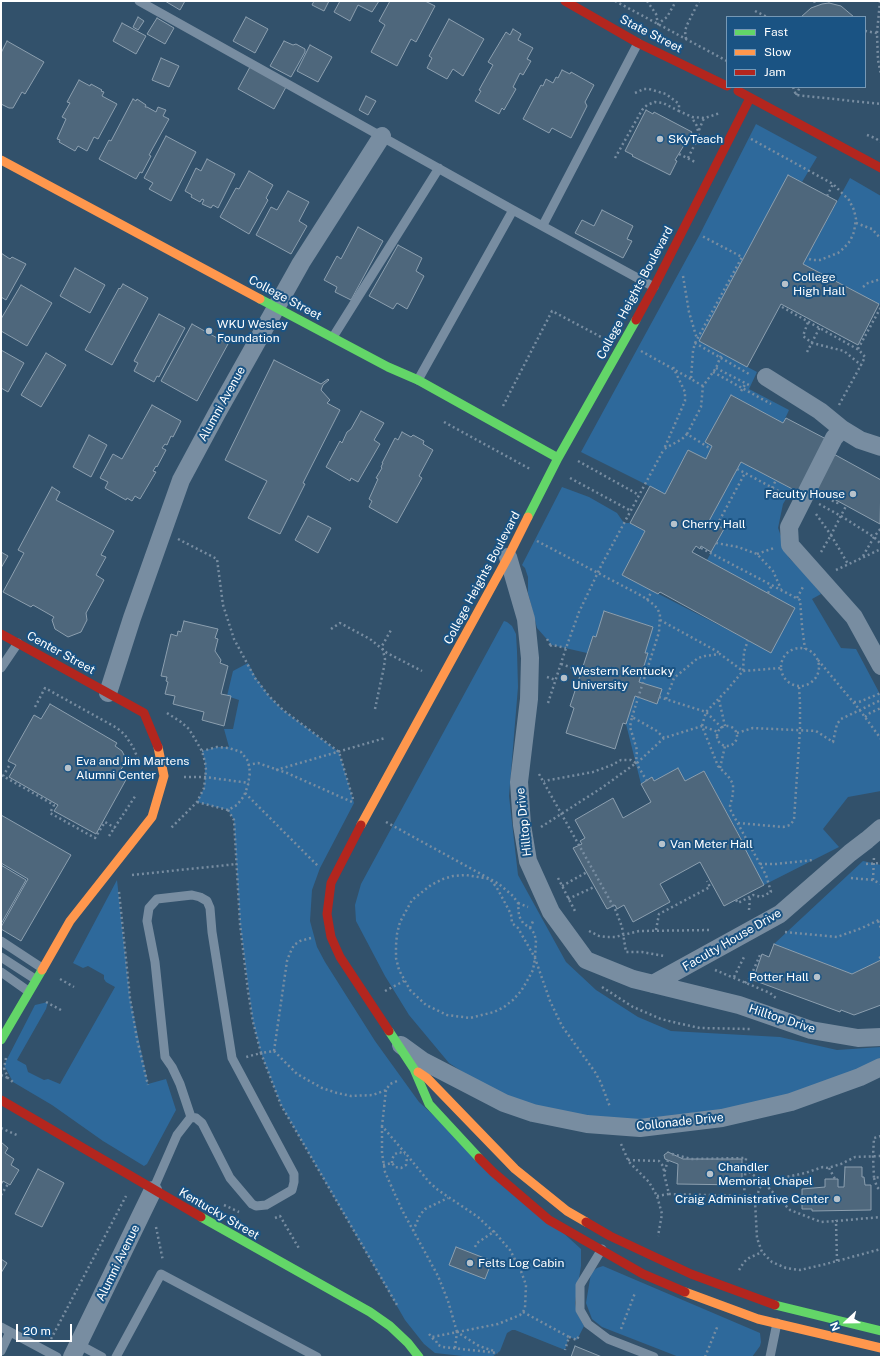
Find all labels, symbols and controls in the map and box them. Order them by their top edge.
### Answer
street label: State Street [617,12,685,56]
legend [726,16,866,88]
text: Fast [764,25,788,39]
text: Slow [764,45,791,59]
text: Jam [764,65,786,79]
place label: SKyTeach [668,132,723,146]
marker: SKyTeach [655,134,665,144]
street label: College Heights Boulevard [594,224,676,362]
place label: College High Hall [793,270,845,298]
street label: College Street [246,273,324,323]
marker: College High Hall [780,279,790,289]
place label: WKU Wesley Foundation [217,317,288,345]
marker: WKU Wesley Foundation [204,326,214,336]
street label: Alumni Avenue [195,364,249,444]
place label: Faculty House [765,487,845,501]
marker: Faculty House [848,489,858,499]
street label: College Heights Boulevard [441,509,523,647]
place label: Cherry Hall [682,517,746,531]
marker: Cherry Hall [669,519,679,529]
street label: Center Street [24,628,98,678]
place label: Western Kentucky University [572,664,674,692]
marker: Western Kentucky University [559,673,569,683]
place label: Eva and Jim Martens Alumni Center [76,754,189,782]
marker: Eva and Jim Martens Alumni Center [63,763,73,773]
street label: Hilltop Drive [513,787,535,857]
place label: Van Meter Hall [670,837,753,851]
marker: Van Meter Hall [657,839,667,849]
street label: Faculty House Drive [680,906,784,974]
place label: Potter Hall [749,970,809,984]
marker: Potter Hall [812,972,822,982]
street label: Hilltop Drive [747,1002,817,1036]
street label: Collonade Drive [636,1110,724,1134]
place label: Chandler Memorial Chapel [718,1160,813,1188]
marker: Chandler Memorial Chapel [705,1169,715,1179]
street label: Kentucky Street [176,1185,262,1243]
place label: Craig Administrative Center [675,1192,829,1206]
marker: Craig Administrative Center [832,1194,842,1204]
street label: Alumni Avenue [93,1222,143,1304]
place label: Felts Log Cabin [478,1256,564,1270]
marker: Felts Log Cabin [465,1258,475,1268]
north arrow [826,1302,866,1342]
scale bar [18,1316,74,1342]
text: N [828,1320,842,1333]
text: 20 m [23,1324,51,1338]

